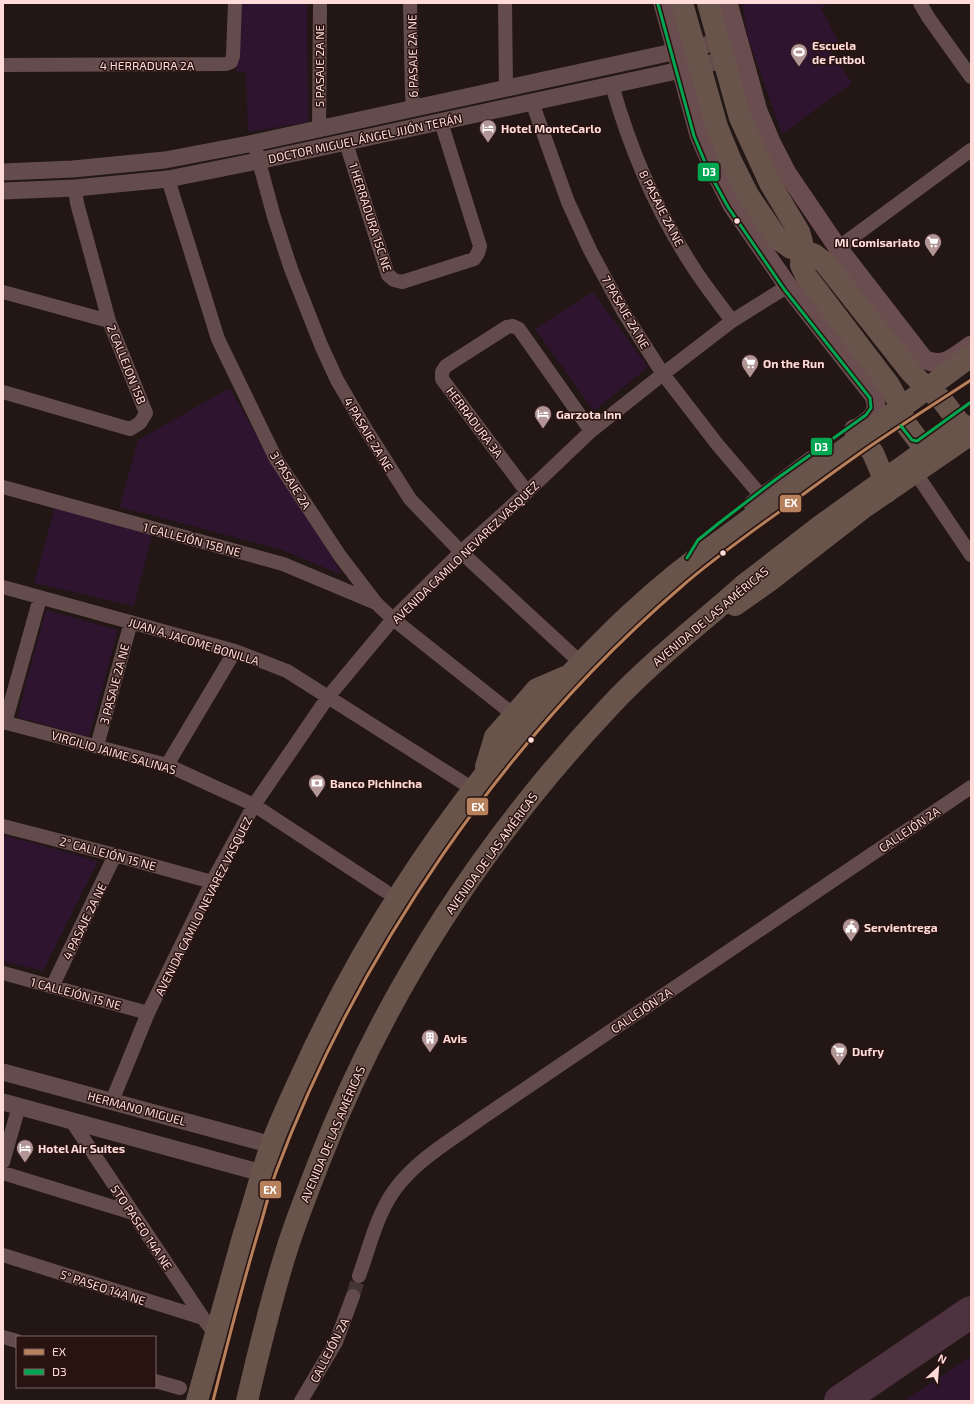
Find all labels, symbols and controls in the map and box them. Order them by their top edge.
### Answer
street label: 6 PASAJE 2A NE [404,14,420,98]
street label: 5 PASAJE 2A NE [312,24,326,107]
place label: Escuela de Futbol [812,38,865,66]
sports icon: Escuela de Futbol [789,42,809,67]
street label: 4 HERRADURA 2A [100,58,195,72]
street label: DOCTOR MIGUEL ÁNGEL JIJÓN TERÁN [267,111,463,165]
hotel icon: Hotel MonteCarlo [478,118,498,143]
place label: Hotel MonteCarlo [501,121,601,135]
street label: 1 HERRADURA 15C NE [347,161,395,273]
line badge: D3 [697,162,720,182]
text: D3 [702,165,716,178]
street label: 8 PASAJE 2A NE [637,168,687,249]
unlabelled marker [732,216,742,226]
supermarket icon: Mi Comisariato [923,232,943,257]
place label: Mi Comisariato [835,235,920,249]
street label: 7 PASAJE 2A NE [599,273,653,351]
street label: 2 CALLEJON 15B [105,322,149,406]
supermarket icon: On the Run [740,353,760,378]
place label: On the Run [763,356,824,370]
street label: HERRADURA 3A [444,384,506,460]
street label: 4 PASAJE 2A NE [341,395,397,474]
hotel icon: Garzota Inn [533,404,553,429]
place label: Garzota Inn [556,407,621,421]
line badge: D3 [810,437,833,456]
text: D3 [814,440,828,453]
street label: 3 PASAJE 2A [268,449,315,512]
street label: AVENIDA CAMILO NEVAREZ VASQUEZ [389,478,542,627]
line badge: EX [779,494,802,513]
text: EX [784,496,798,509]
street label: 1 CALLEJÓN 15B NE [142,519,243,559]
unlabelled marker [718,548,728,558]
street label: AVENIDA DE LAS AMÉRICAS [649,563,771,669]
street label: JUAN A. JACOME BONILLA [127,614,262,668]
street label: 3 PASAJE 2A NE [97,642,132,726]
street label: VIRGILIO JAIME SALINAS [50,727,178,777]
unlabelled marker [526,735,536,745]
bank icon: Banco Pichincha [307,773,327,798]
place label: Banco Pichincha [330,776,422,790]
street label: AVENIDA DE LAS AMÉRICAS [442,789,540,917]
line badge: EX [466,797,489,816]
text: EX [471,800,485,813]
street label: CALLEJÓN 2A [876,803,943,855]
street label: AVENIDA CAMILO NEVAREZ VASQUEZ [152,814,255,998]
street label: 2° CALLEJÓN 15 NE [58,833,158,873]
street label: 4 PASAJE 2A NE [59,880,109,962]
public building icon: Servientrega [841,917,861,942]
place label: Servientrega [864,920,938,934]
street label: 1 CALLEJÓN 15 NE [29,974,123,1012]
street label: CALLEJÓN 2A [608,984,675,1036]
building icon: Avis [420,1028,440,1053]
place label: Avis [443,1031,467,1045]
supermarket icon: Dufry [829,1041,849,1066]
place label: Dufry [852,1044,884,1059]
street label: AVENIDA DE LAS AMÉRICAS [297,1063,367,1204]
street label: HERMANO MIGUEL [86,1088,188,1128]
hotel icon: Hotel Air Suites [15,1138,35,1163]
place label: Hotel Air Suites [38,1141,125,1155]
line badge: EX [259,1180,282,1199]
street label: 5TO PASEO 14A NE [108,1182,176,1272]
text: EX [263,1183,277,1196]
street label: 5° PASEO 14A NE [59,1267,148,1307]
street label: CALLEJÓN 2A [307,1315,352,1385]
legend [16,1336,156,1388]
text: EX [52,1344,67,1358]
north arrow [918,1348,958,1388]
text: N [936,1351,949,1366]
text: D3 [52,1364,67,1378]

